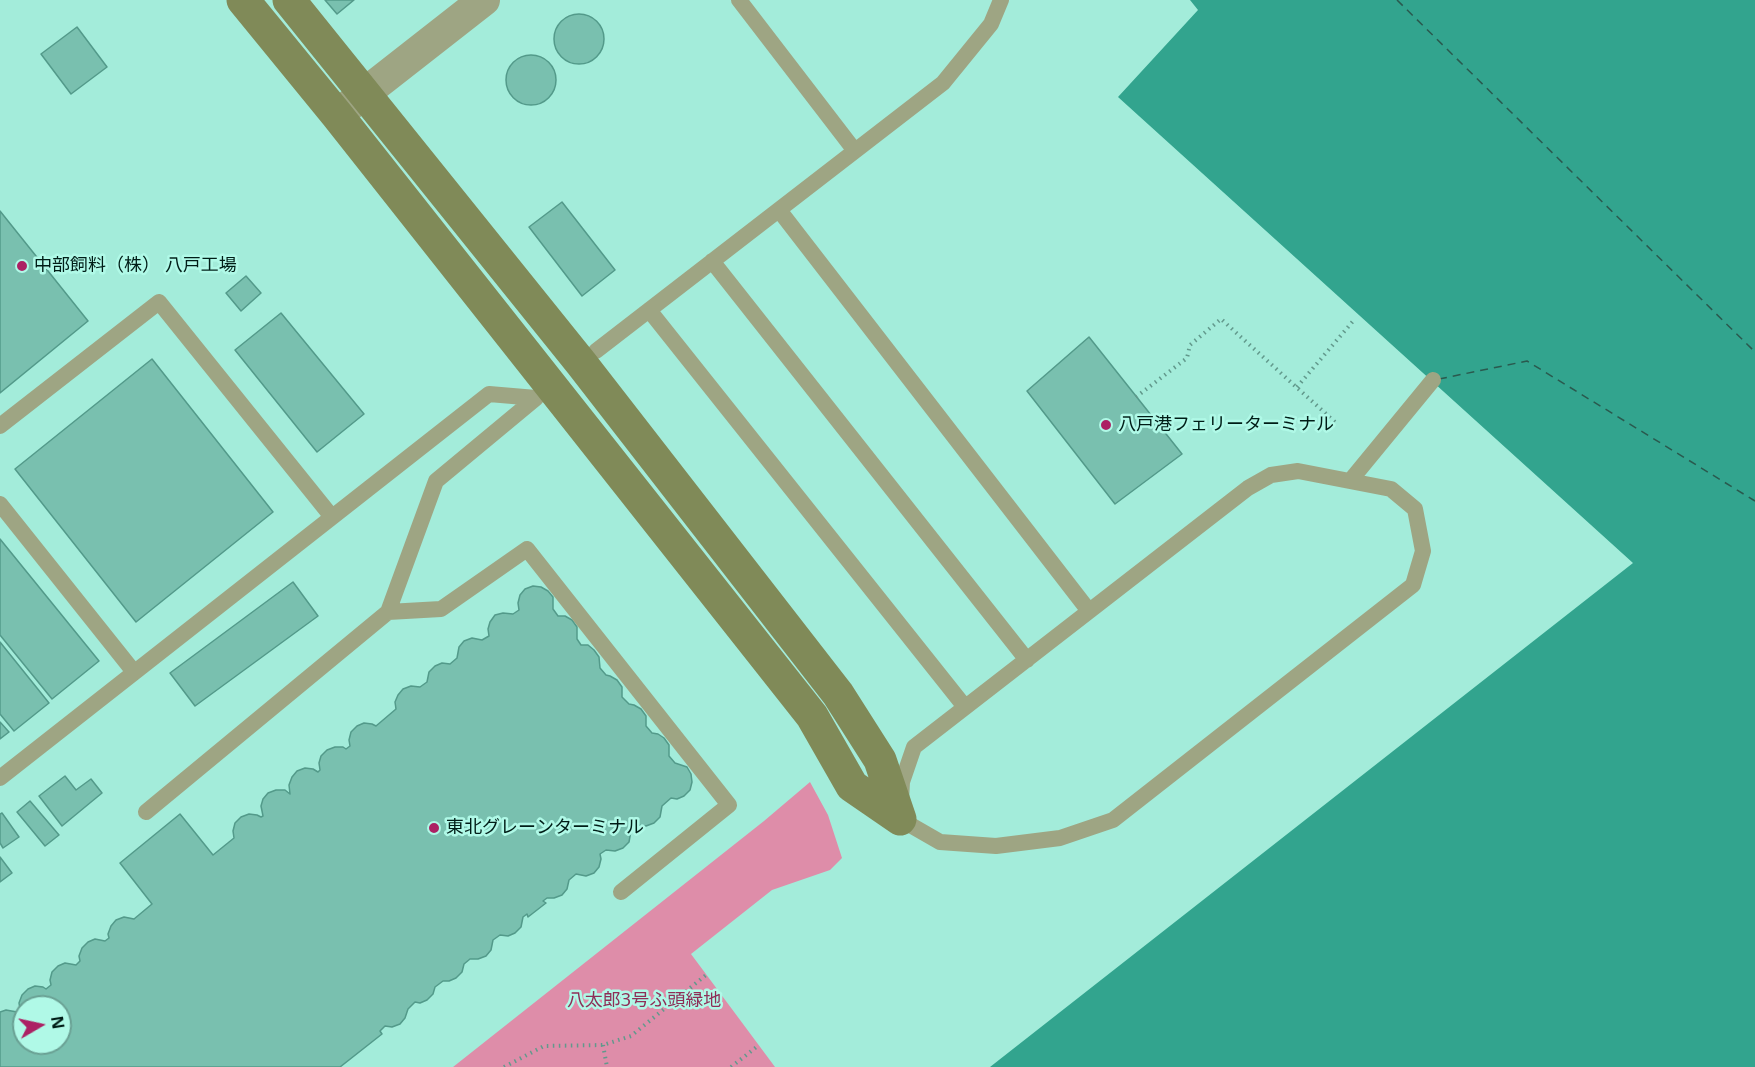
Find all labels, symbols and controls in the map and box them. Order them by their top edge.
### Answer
place label: 中部飼料（株） 八戸工場 [34,255,237,277]
marker: 中部飼料（株） 八戸工場 [15,259,29,273]
place label: 八戸港フェリーターミナル [1118,414,1334,436]
marker: 八戸港フェリーターミナル [1099,418,1113,432]
place label: 東北グレーンターミナル [446,817,644,839]
marker: 東北グレーンターミナル [427,821,441,835]
park label: 八太郎3号ふ頭緑地 [567,990,721,1012]
north arrow [12,995,72,1055]
text: N [46,1014,70,1031]

